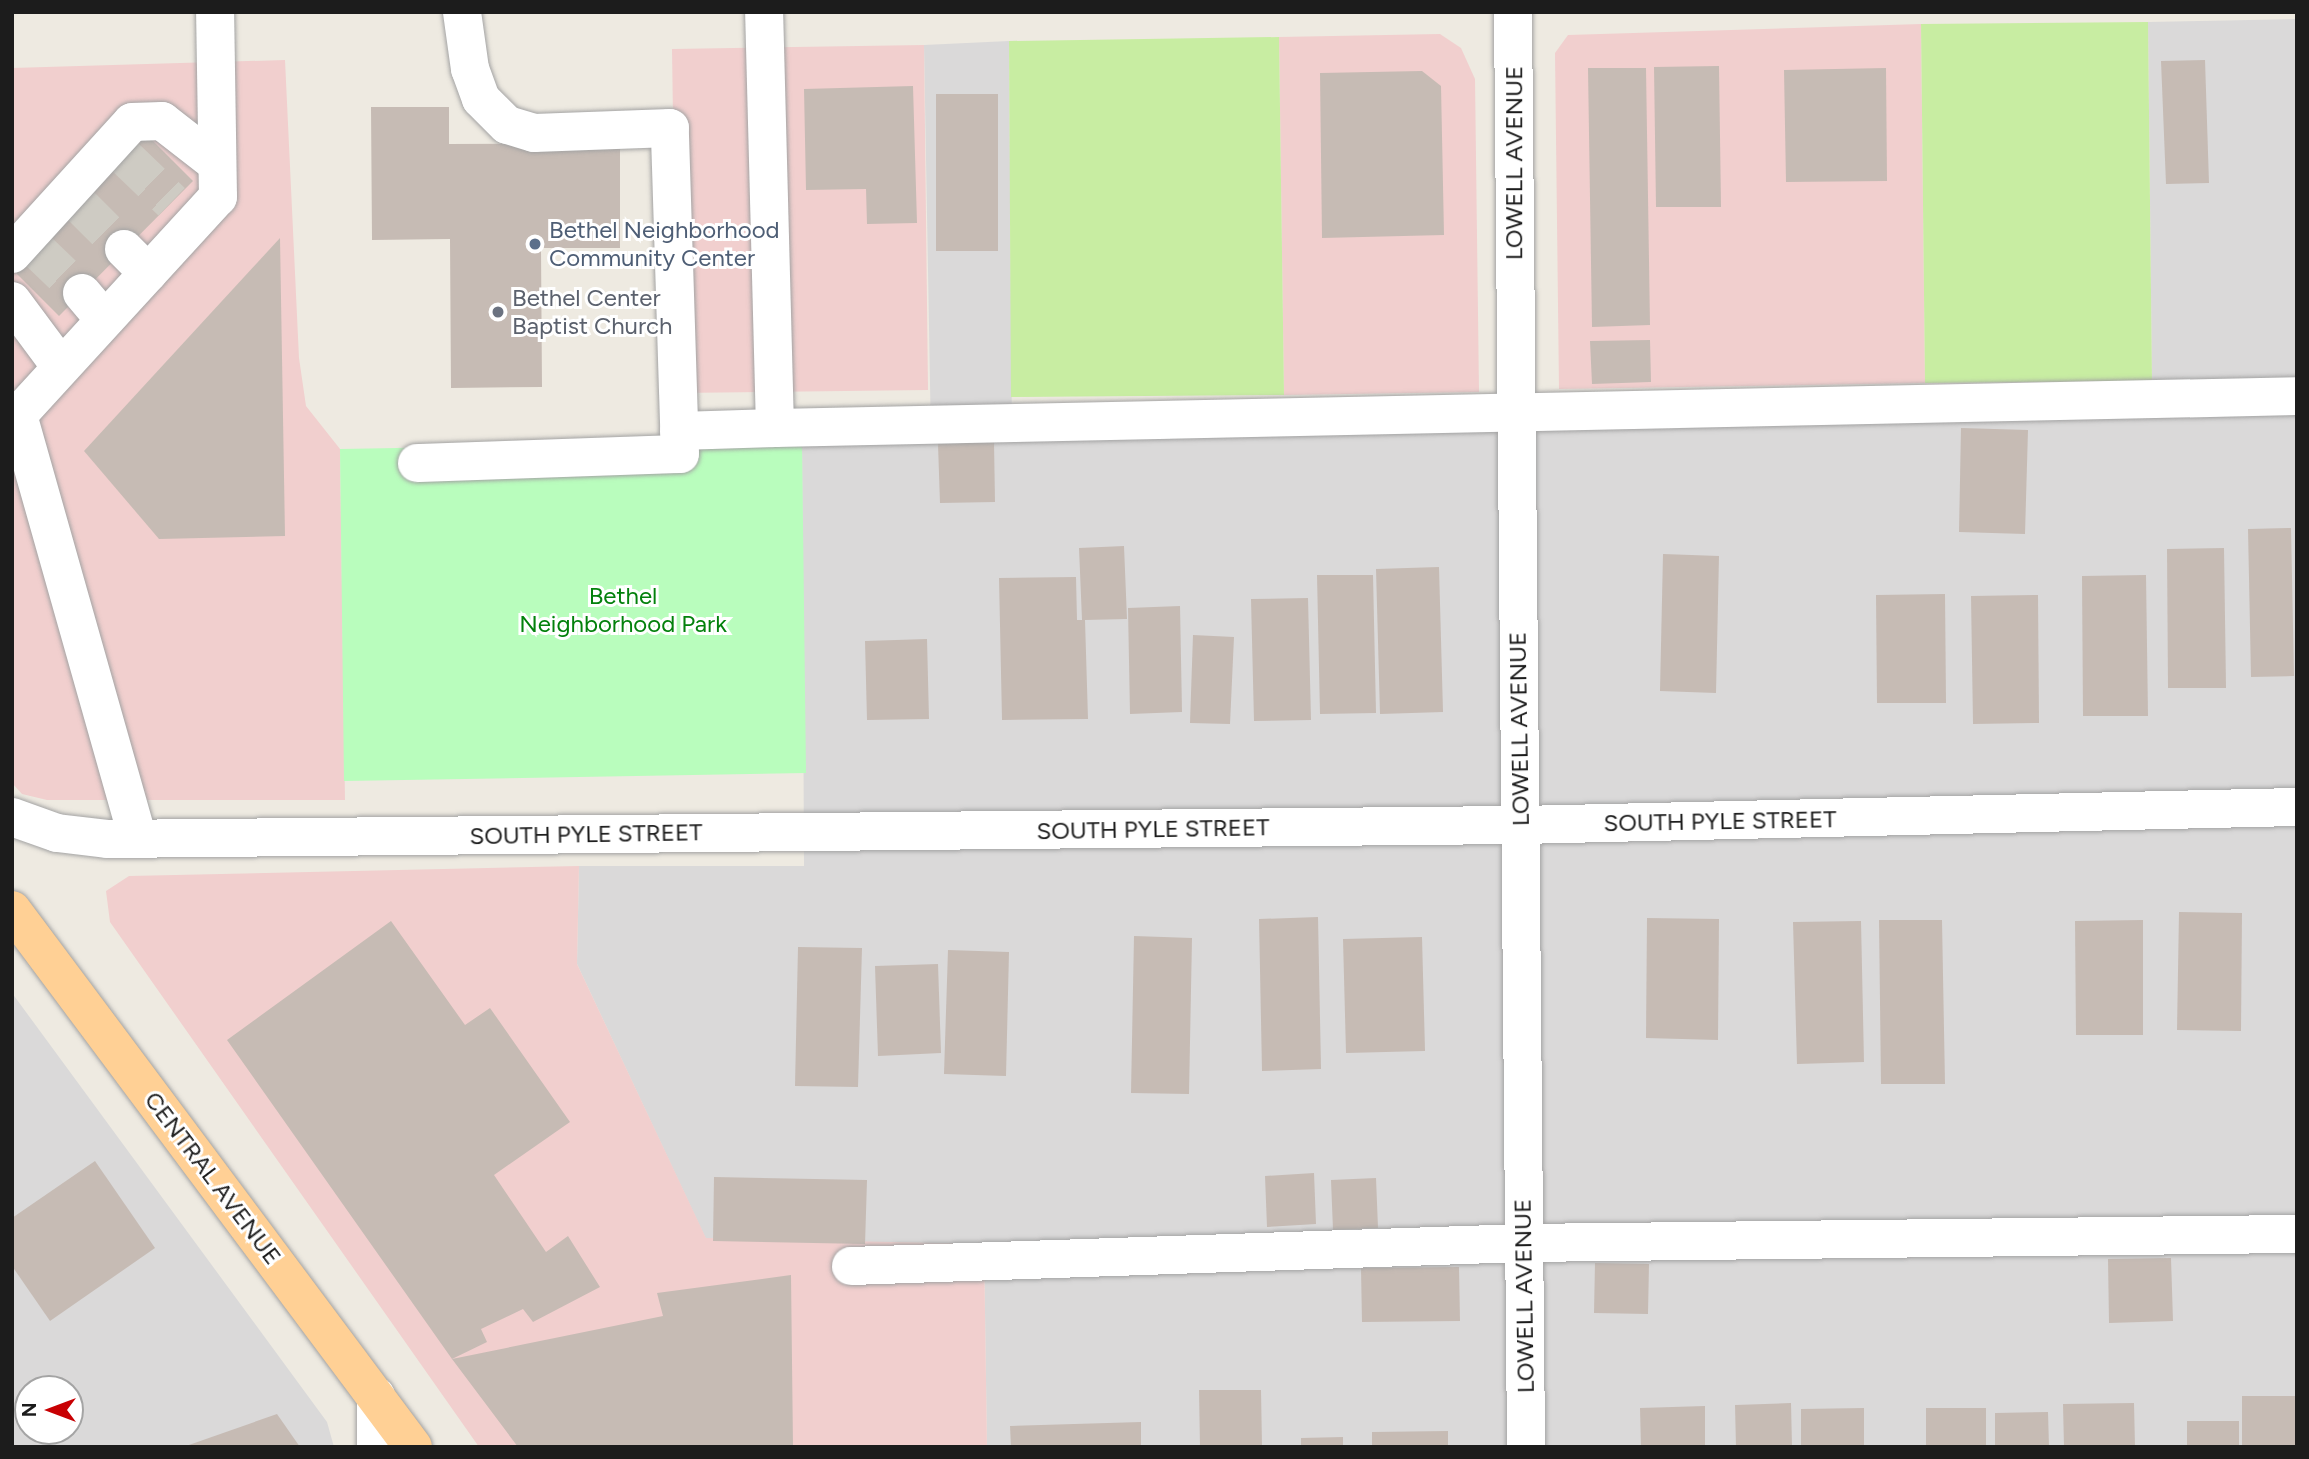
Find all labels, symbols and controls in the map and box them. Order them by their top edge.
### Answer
street label: LOWELL AVENUE [1500,66,1528,260]
place label: Bethel Neighborhood Community Center [549,216,780,272]
marker: Bethel Neighborhood Community Center [527,236,543,252]
place label: Bethel Center Baptist Church [512,284,672,340]
marker: Bethel Center Baptist Church [490,304,506,320]
park label: Bethel Neighborhood Park [519,582,727,638]
street label: LOWELL AVENUE [1503,632,1535,826]
street label: SOUTH PYLE STREET [1603,805,1837,837]
street label: SOUTH PYLE STREET [1036,813,1270,845]
street label: SOUTH PYLE STREET [469,818,703,850]
street label: CENTRAL AVENUE [139,1086,287,1270]
street label: LOWELL AVENUE [1508,1199,1540,1393]
north arrow [14,1375,84,1445]
text: N [18,1403,41,1417]

